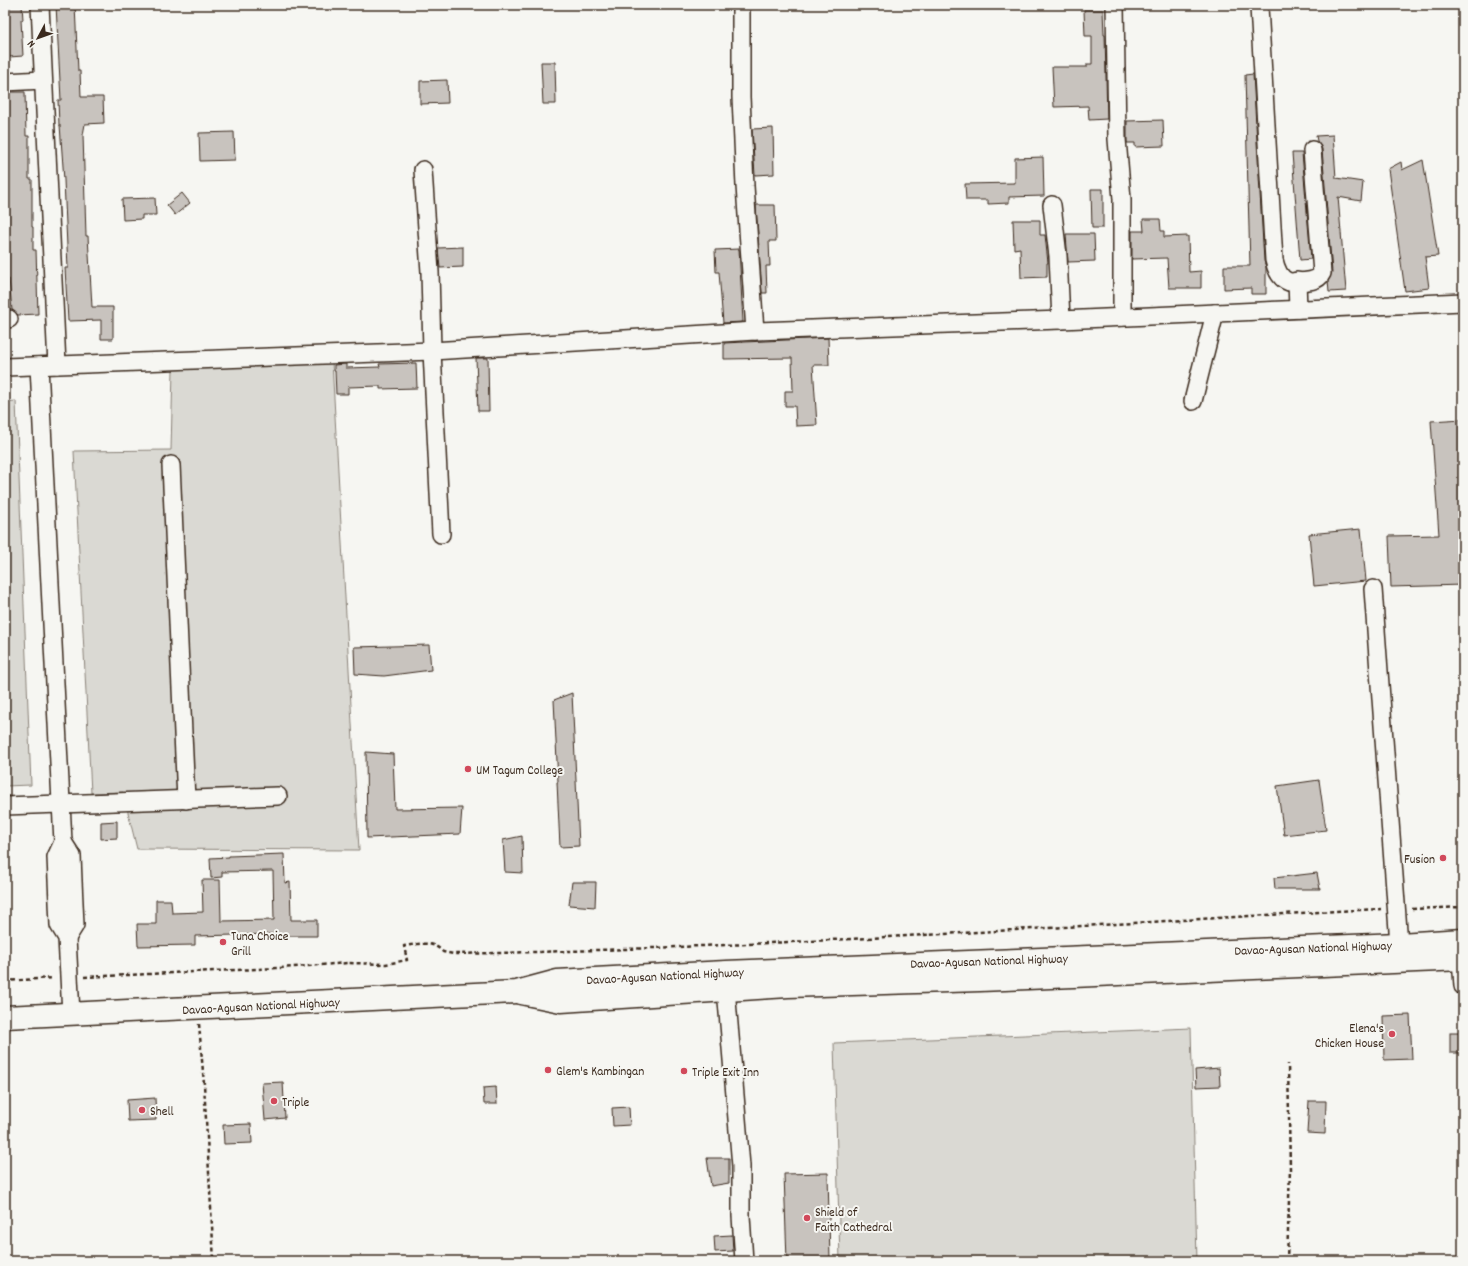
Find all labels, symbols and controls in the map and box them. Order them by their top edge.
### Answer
north arrow [18,18,58,58]
text: N [24,36,40,51]
place label: UM Tagum College [476,762,563,781]
marker: UM Tagum College [463,764,473,774]
place label: Fusion [1404,851,1435,870]
marker: Fusion [1438,853,1448,863]
place label: Tuna Choice Grill [231,928,289,962]
marker: Tuna Choice Grill [218,937,228,947]
street label: Davao-Agusan National Highway [1234,937,1393,962]
street label: Davao-Agusan National Highway [910,950,1069,975]
street label: Davao-Agusan National Highway [586,964,745,991]
street label: Davao-Agusan National Highway [182,994,341,1021]
place label: Elena's Chicken House [1315,1020,1384,1054]
marker: Elena's Chicken House [1387,1029,1397,1039]
place label: Glem's Kambingan [556,1063,644,1082]
place label: Triple Exit Inn [692,1064,759,1083]
marker: Glem's Kambingan [543,1065,553,1075]
marker: Triple Exit Inn [679,1066,689,1076]
place label: Triple [282,1094,309,1113]
marker: Triple [269,1096,279,1106]
place label: Shell [150,1103,174,1122]
marker: Shell [137,1105,147,1115]
place label: Shield of Faith Cathedral [815,1204,892,1238]
marker: Shield of Faith Cathedral [802,1213,812,1223]

